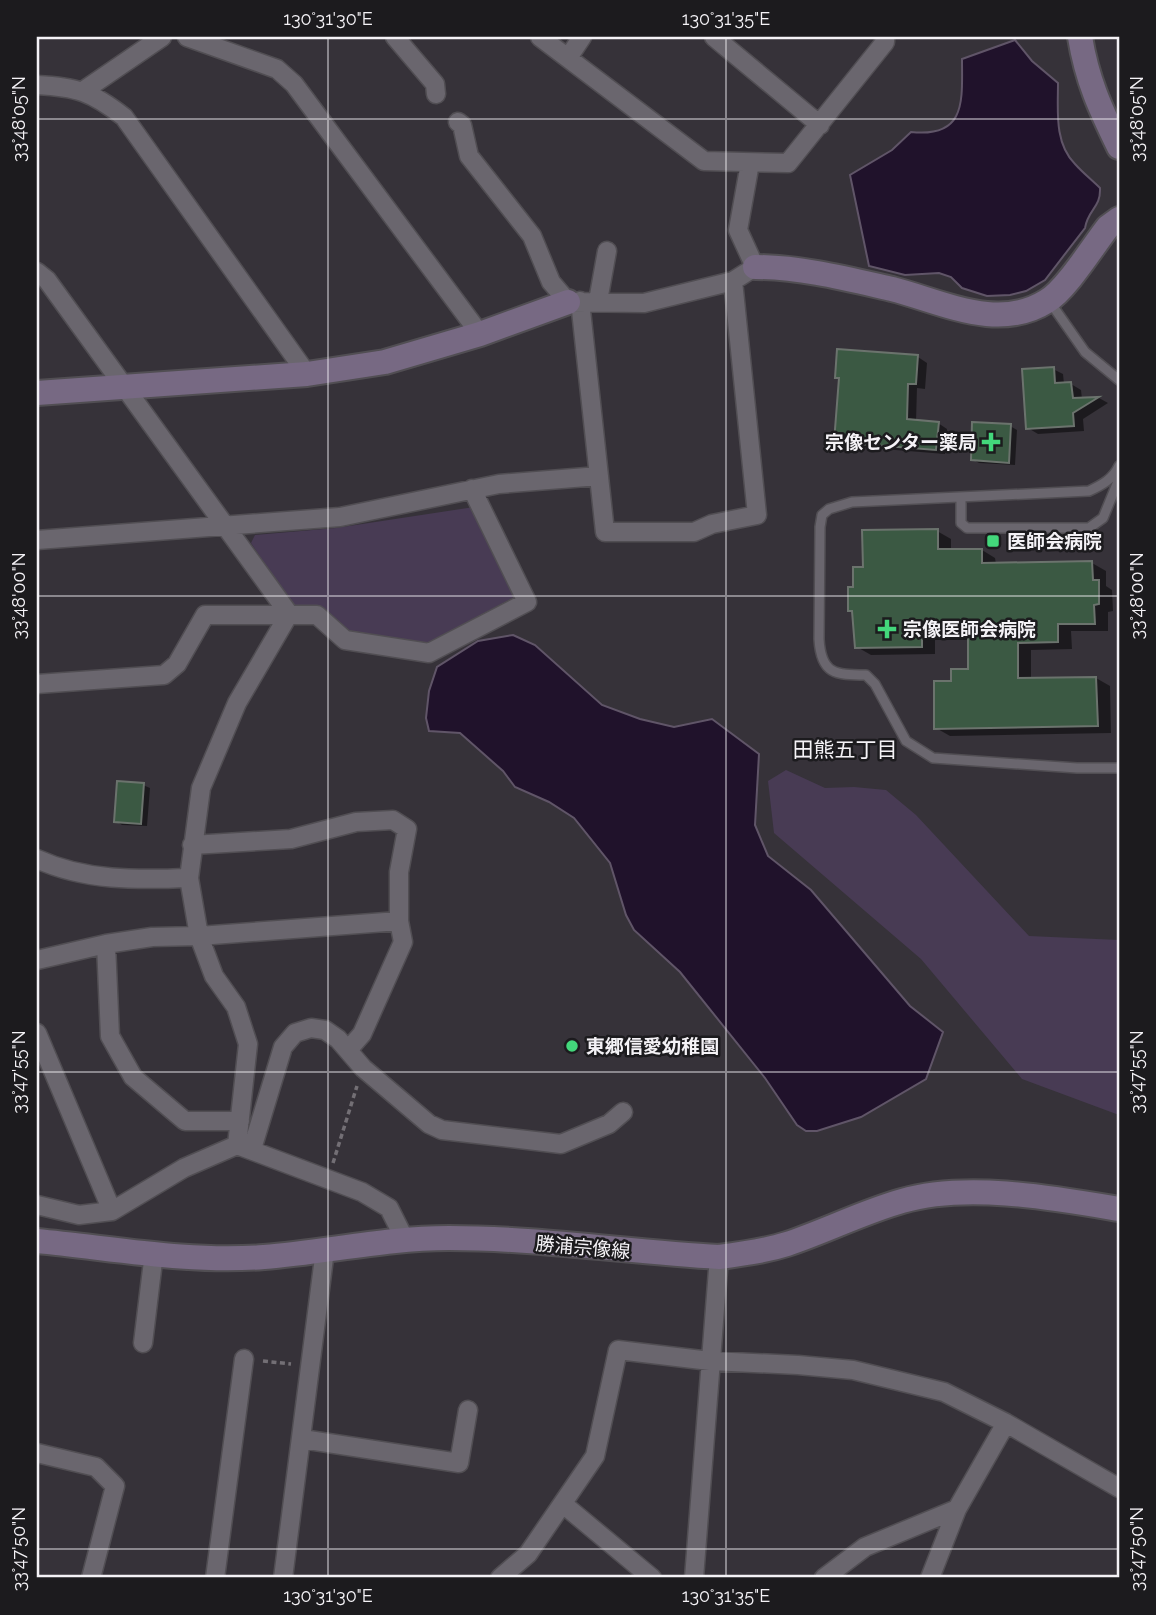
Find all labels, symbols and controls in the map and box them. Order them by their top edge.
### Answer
text: 130°31'30"E [283,8,373,29]
text: 130°31'35"E [682,8,770,29]
text: 33°48'05"N [8,76,29,162]
text: 33°48'05"N [1126,76,1147,162]
place label: 宗像センター薬局 [825,431,977,453]
marker: 宗像センター薬局 [983,434,999,450]
place label: 医師会病院 [1007,530,1102,552]
marker: 医師会病院 [985,533,1001,549]
text: 33°48'00"N [8,552,29,640]
text: 33°48'00"N [1126,552,1147,640]
place label: 宗像医師会病院 [903,618,1036,640]
marker: 宗像医師会病院 [877,619,897,639]
district label: 田熊五丁目 [793,737,898,762]
text: 33°47'55"N [8,1030,29,1114]
text: 33°47'55"N [1126,1030,1147,1114]
place label: 東郷信愛幼稚園 [586,1035,719,1057]
marker: 東郷信愛幼稚園 [564,1038,580,1054]
street label: 勝浦宗像線 [535,1232,631,1262]
text: 33°47'50"N [8,1507,29,1591]
text: 33°47'50"N [1126,1507,1147,1591]
text: 130°31'30"E [283,1585,373,1606]
text: 130°31'35"E [682,1585,770,1606]

